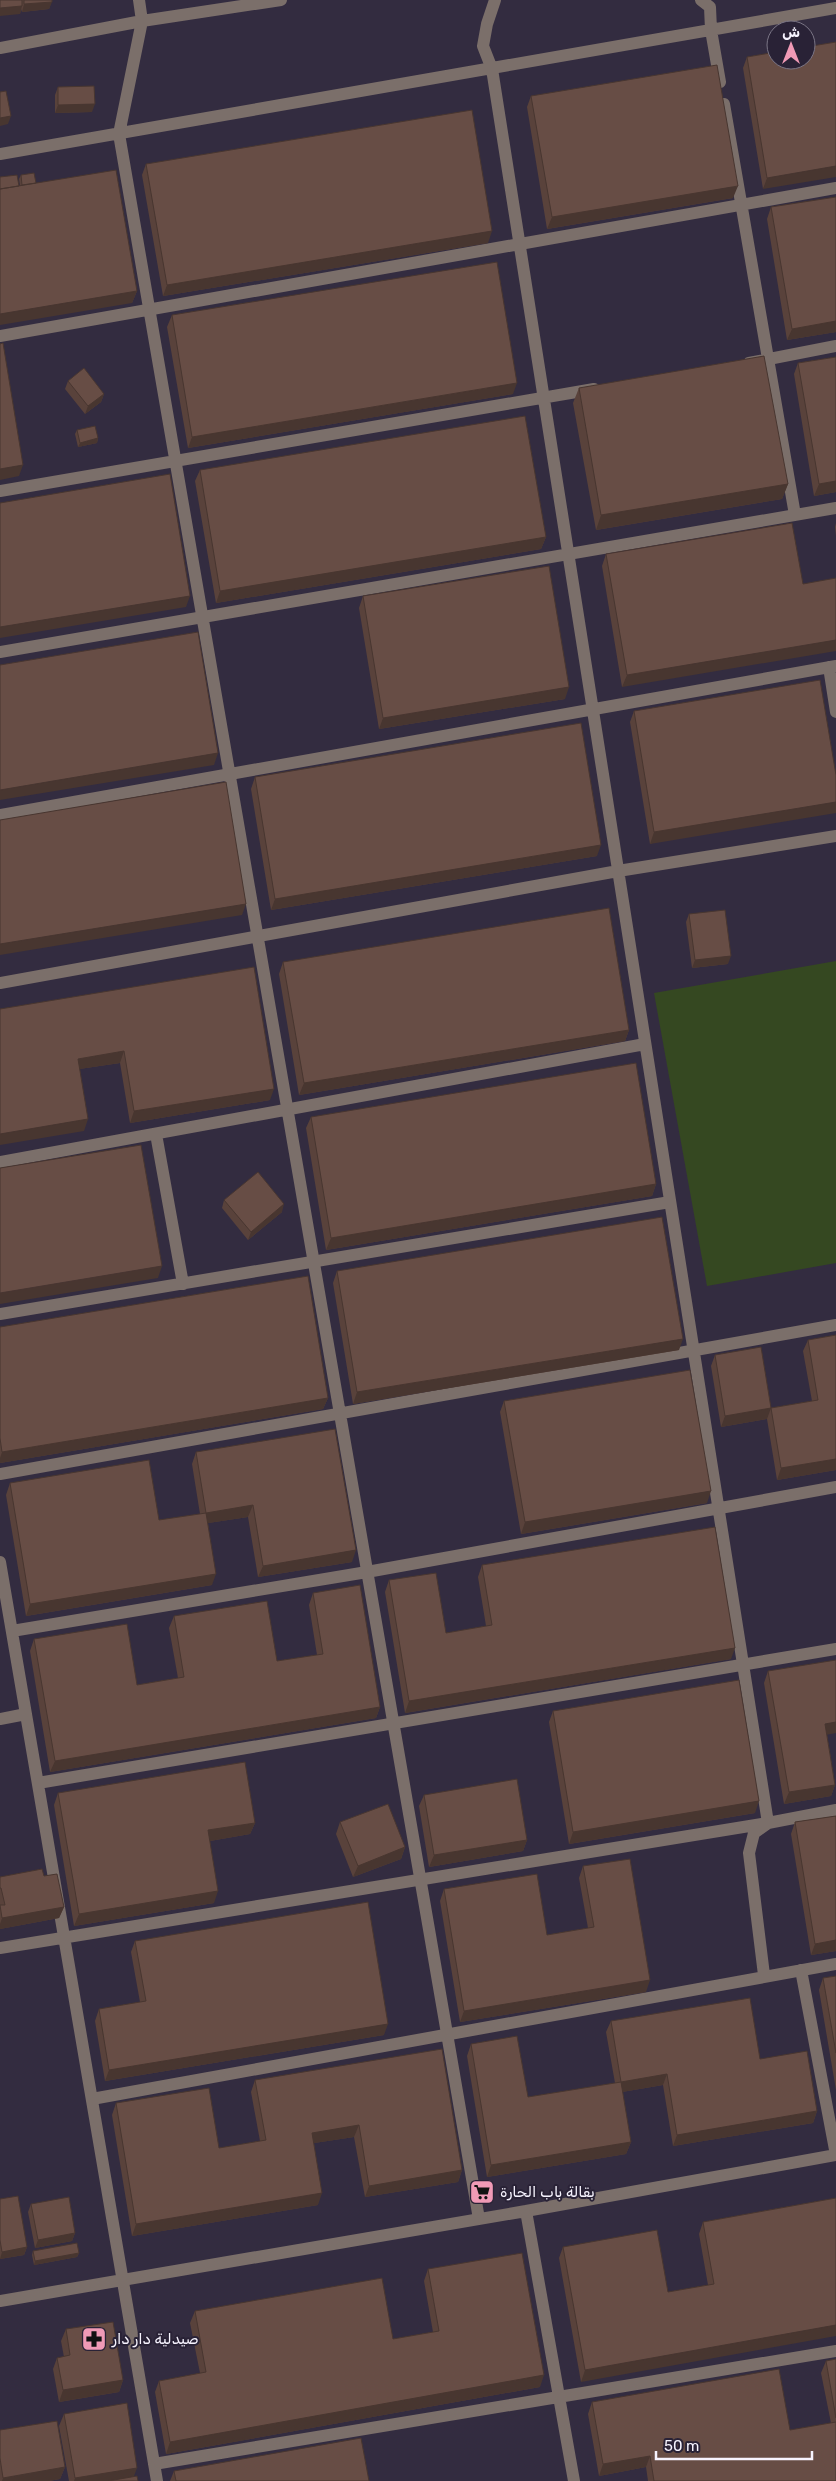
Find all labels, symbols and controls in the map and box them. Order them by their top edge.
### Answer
north arrow [766,20,816,70]
text: ش [782,24,800,41]
supermarket icon: بقالة باب الحارة [469,2179,495,2205]
place label: بقالة باب الحارة [500,2183,595,2201]
pharmacy icon: صيدلية دار دار [81,2326,107,2352]
place label: صيدلية دار دار [111,2330,198,2348]
scale bar [656,2428,812,2460]
text: 50 m [664,2437,699,2455]

